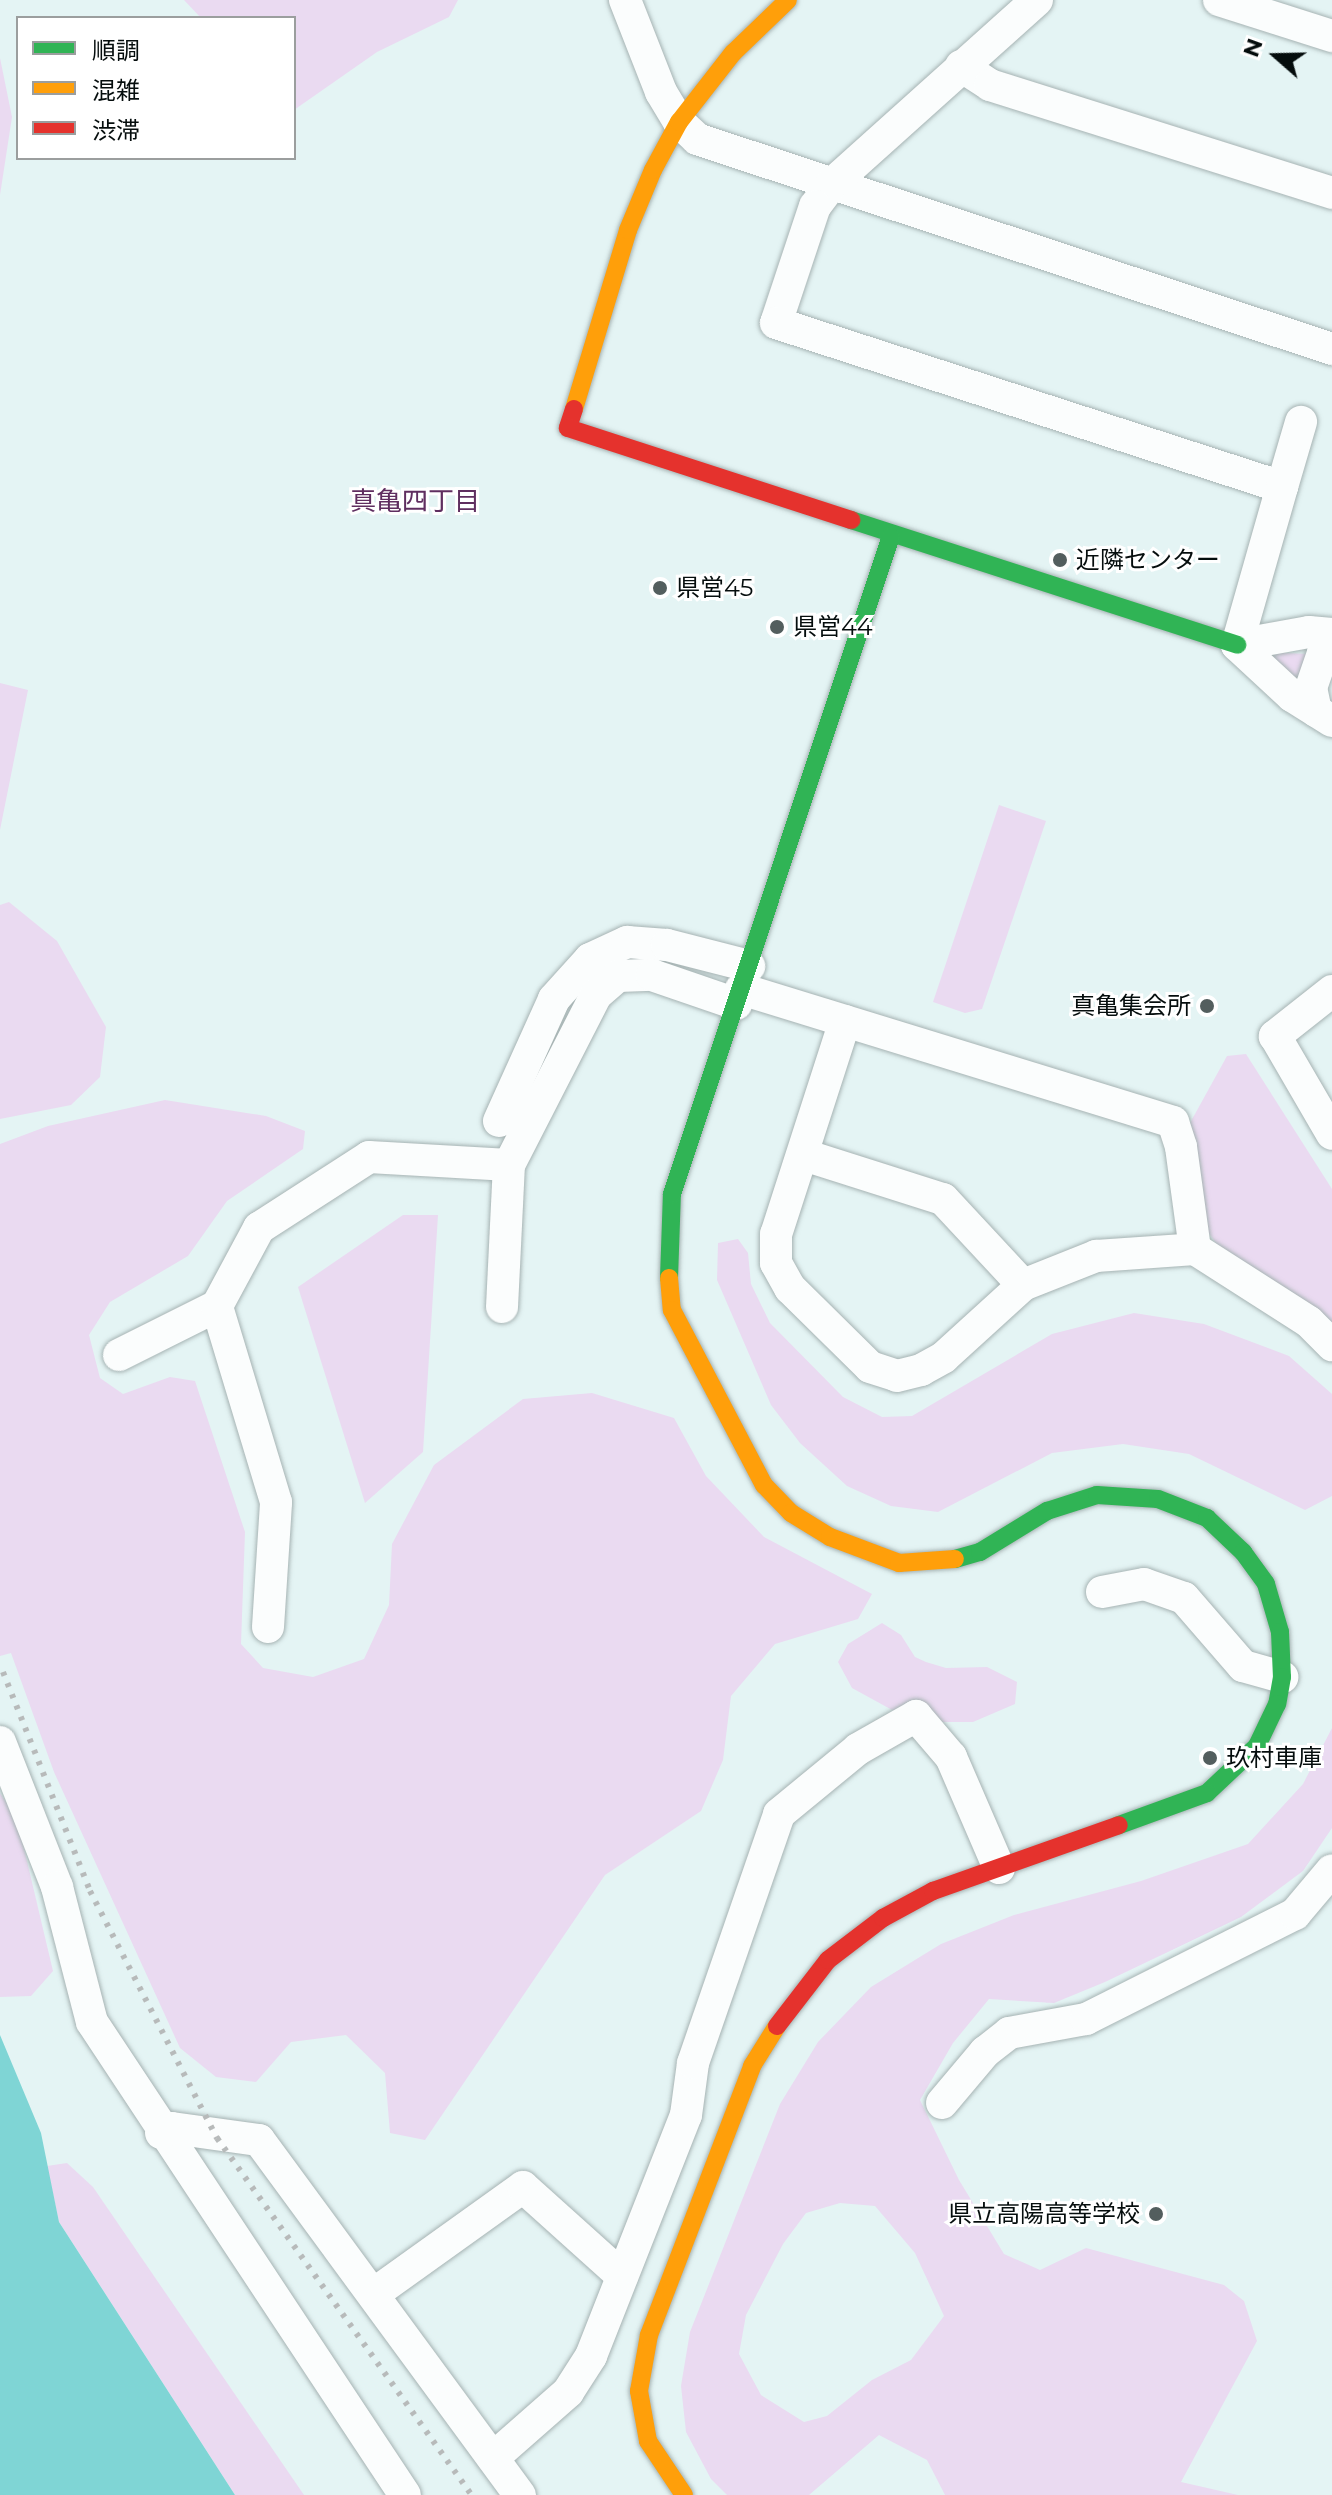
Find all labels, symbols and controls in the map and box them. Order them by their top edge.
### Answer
legend [16,16,296,160]
north arrow [1236,16,1316,96]
text: N [1237,35,1269,61]
text: 順調 [92,36,140,65]
text: 混雑 [92,76,140,105]
text: 渋滞 [92,116,140,145]
district label: 真亀四丁目 [350,486,480,518]
place label: 近隣センター [1076,546,1220,574]
marker: 近隣センター [1051,551,1069,569]
place label: 県営45 [676,574,753,602]
marker: 県営45 [651,579,669,597]
place label: 県営44 [793,613,873,641]
marker: 県営44 [768,618,786,636]
place label: 真亀集会所 [1071,992,1191,1020]
marker: 真亀集会所 [1198,997,1216,1015]
place label: 玖村車庫 [1226,1744,1322,1772]
marker: 玖村車庫 [1201,1749,1219,1767]
place label: 県立高陽高等学校 [948,2200,1140,2228]
marker: 県立高陽高等学校 [1147,2205,1165,2223]

